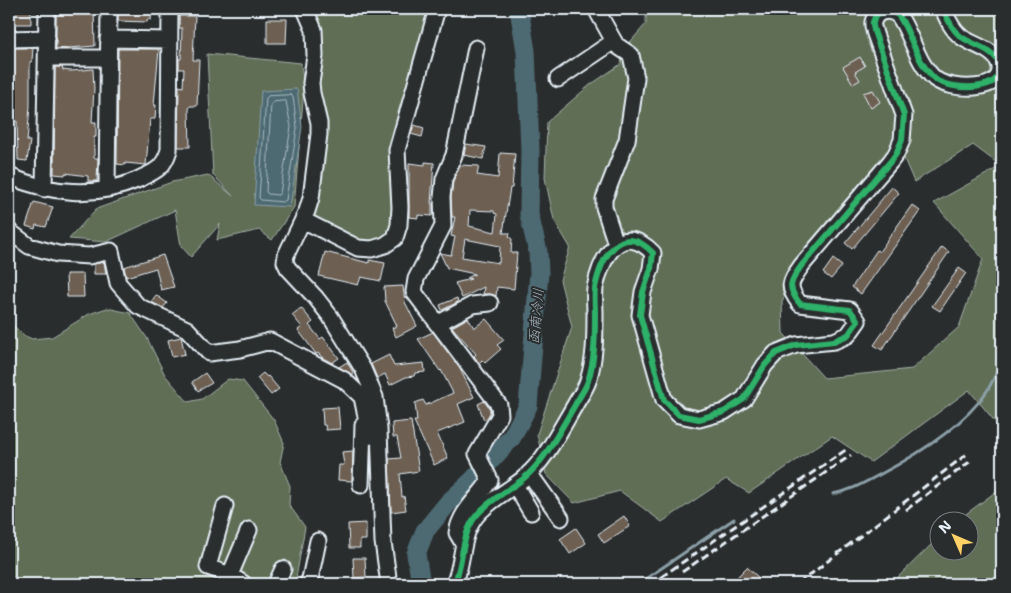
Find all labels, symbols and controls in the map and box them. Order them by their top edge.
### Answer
water label: 函南冷川 [525,287,547,345]
north arrow [928,510,978,560]
text: N [935,517,955,537]

